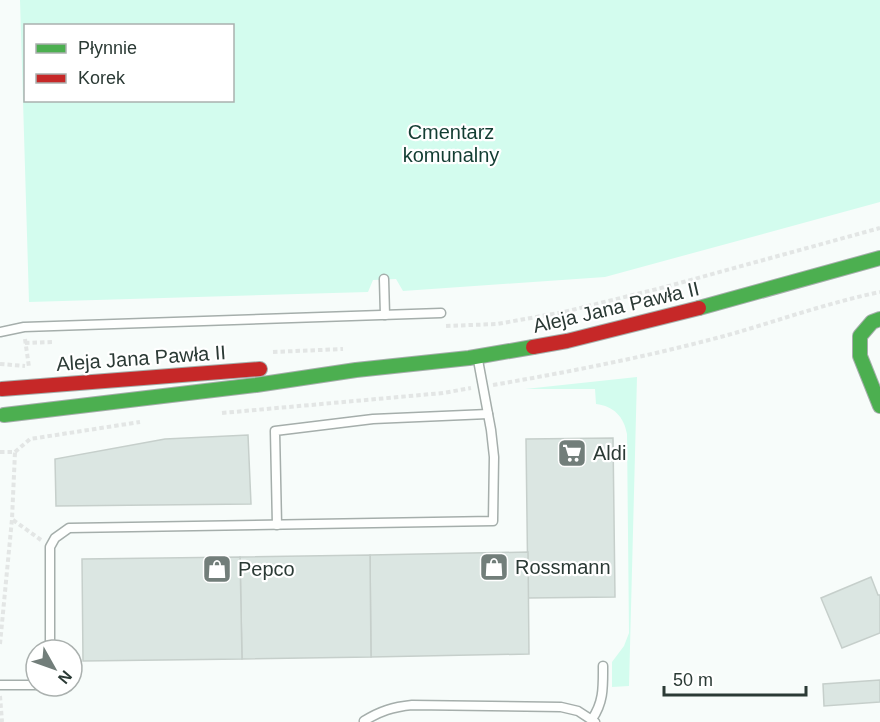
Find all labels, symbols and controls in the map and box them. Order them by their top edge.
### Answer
legend [24,24,234,102]
text: Płynnie [78,38,137,58]
text: Korek [78,68,126,88]
park label: Cmentarz komunalny [403,121,499,166]
street label: Aleja Jana Pawła II [531,277,701,337]
street label: Aleja Jana Pawła II [55,341,227,375]
supermarket icon: Aldi [556,437,588,469]
place label: Aldi [593,442,626,464]
shop icon: Rossmann [478,551,510,583]
shop icon: Pepco [201,553,233,585]
place label: Rossmann [515,556,611,578]
place label: Pepco [238,558,295,580]
north arrow [24,638,84,698]
scale bar [664,659,806,697]
text: N [55,667,75,687]
text: 50 m [673,670,713,690]

